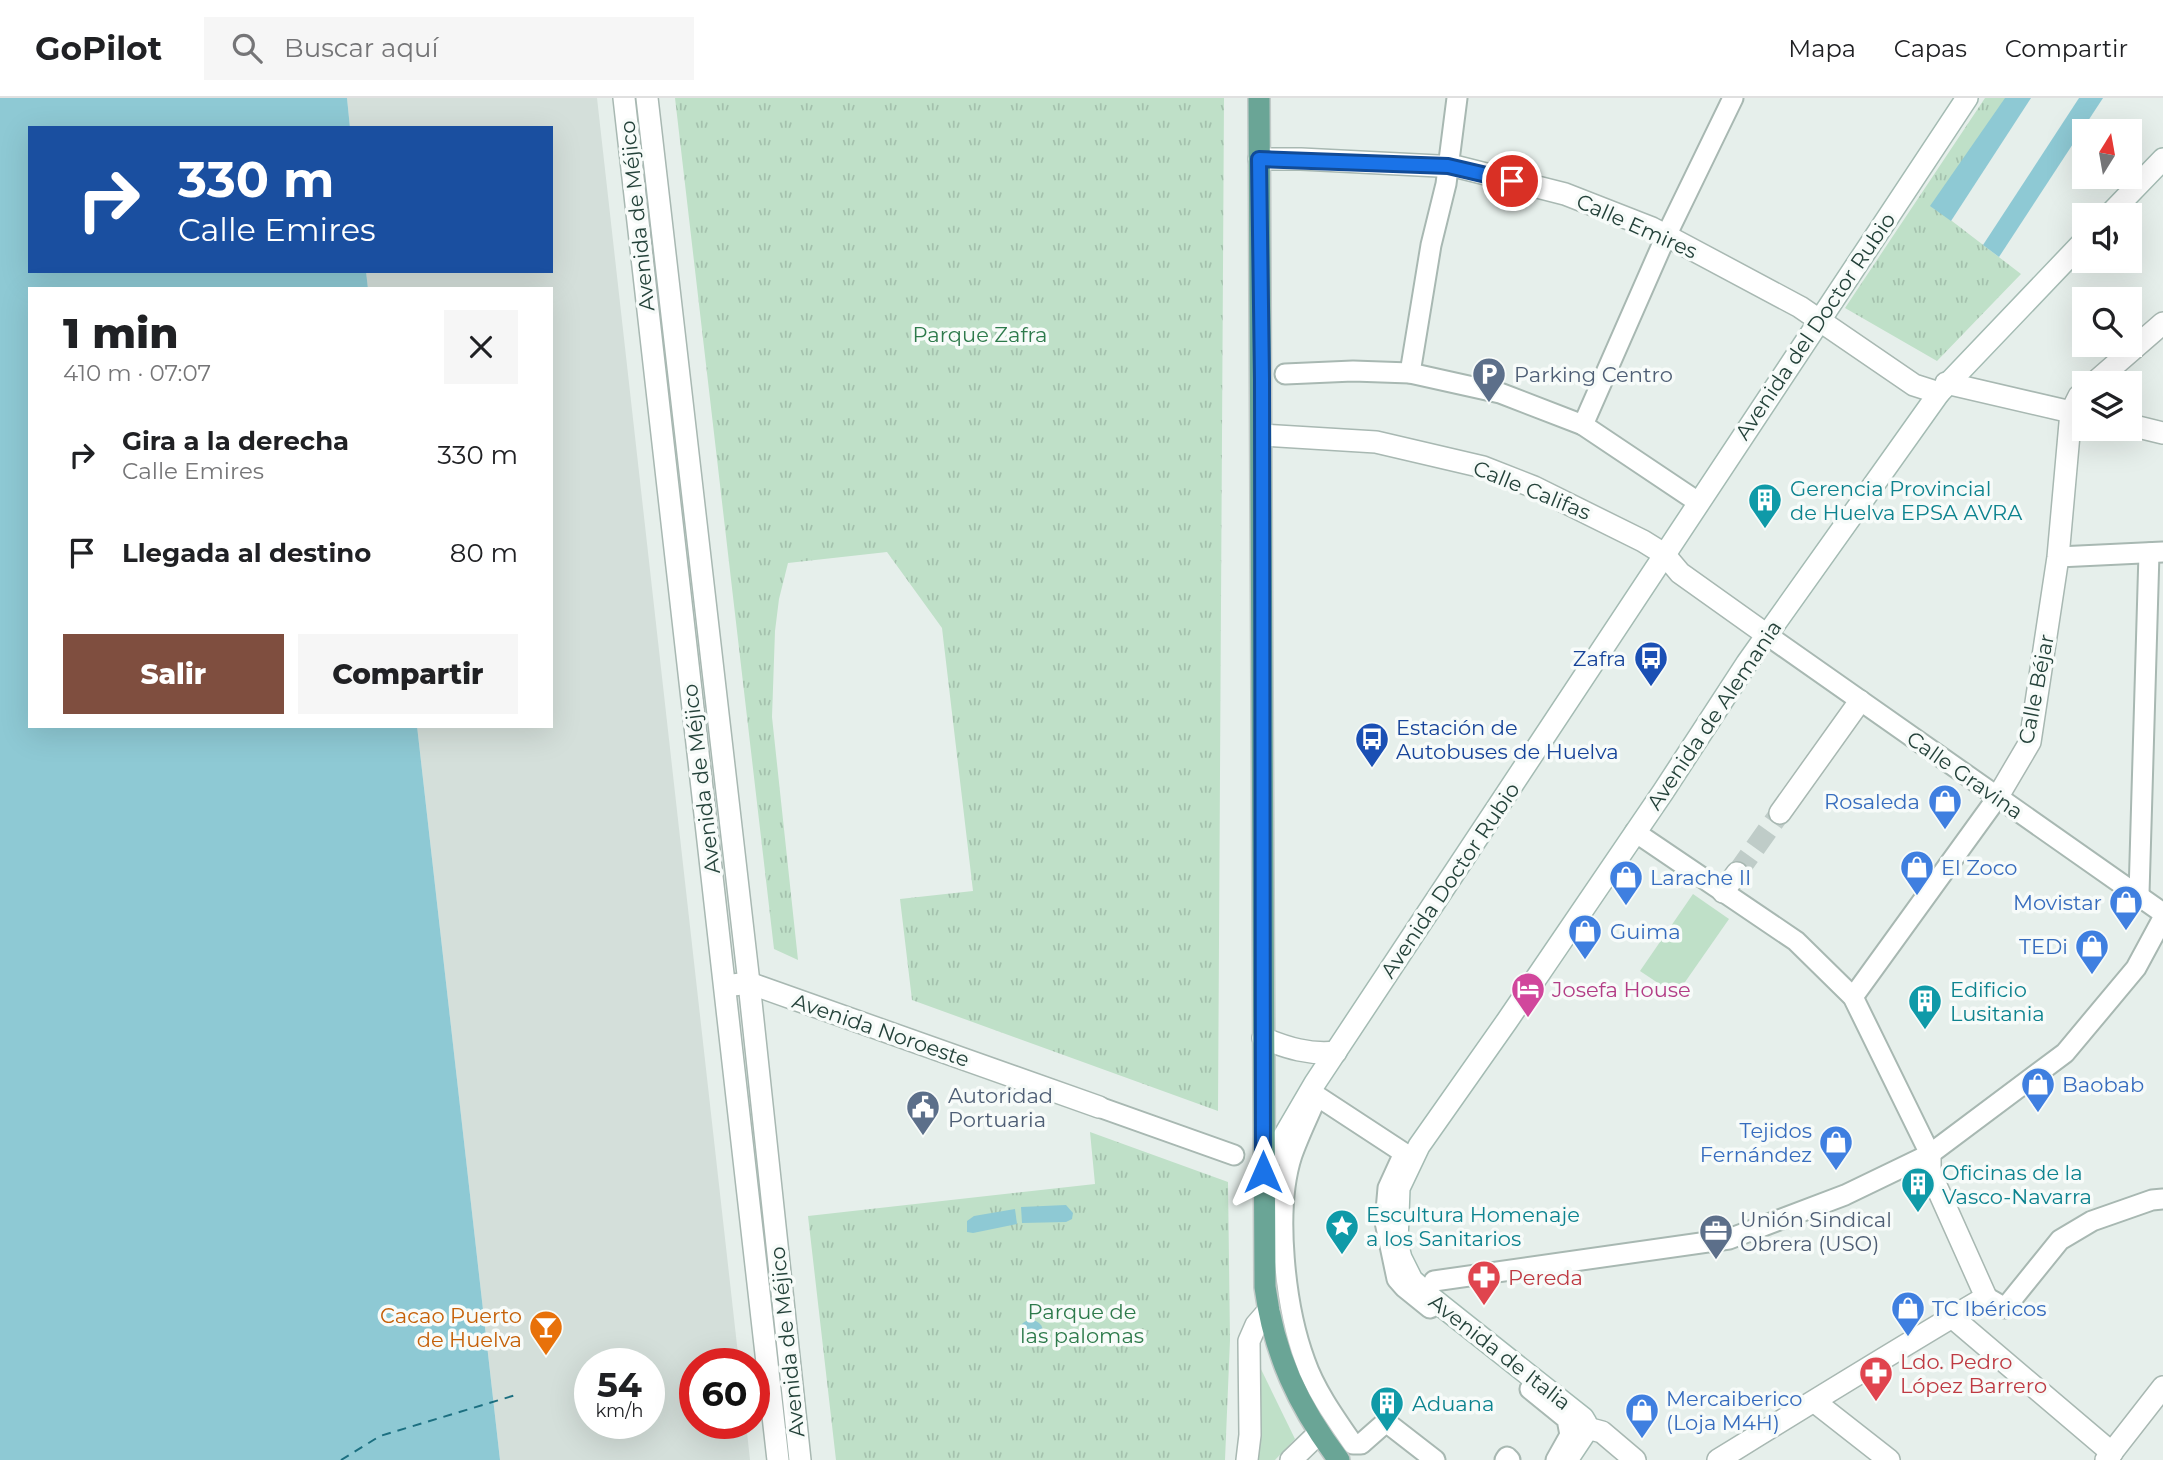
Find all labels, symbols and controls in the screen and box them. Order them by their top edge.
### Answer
search box [204,17,694,80]
text: GoPilot [35,28,162,68]
icon: search [228,29,266,67]
text: Buscar aquí [284,32,438,64]
text: Mapa [1788,34,1856,63]
text: Capas [1894,34,1967,63]
text: Compartir [2005,34,2128,63]
street label: Avenida de Méjico [615,119,659,313]
north arrow [2072,119,2142,189]
map controls [2072,119,2142,441]
text: 330 m [178,150,334,209]
pin [1482,151,1542,211]
icon: right [63,154,154,245]
icon: arrive [1493,162,1531,200]
street label: Calle Emires [1573,188,1701,264]
button: sound [2072,203,2142,273]
street label: Avenida del Doctor Rubio [1730,208,1900,444]
text: Calle Emires [178,210,376,249]
button: search [2072,287,2142,357]
text: 1 min [63,307,179,359]
button: close [444,310,518,384]
park label: Parque Zafra [913,322,1047,347]
parking icon: Parking Centro [1470,355,1508,404]
text: 410 m · 07:07 [63,359,211,387]
place label: Parking Centro [1514,362,1673,387]
button: layers [2072,371,2142,441]
text: Gira a la derecha [122,425,349,457]
icon: right [63,436,101,474]
text: 330 m [437,439,518,471]
street label: Calle Califas [1470,455,1594,525]
text: Calle Emires [122,457,264,485]
place label: Gerencia Provincial de Huelva EPSA AVRA [1790,476,2023,525]
building icon: Gerencia Provincial de Huelva EPSA AVRA [1746,481,1784,530]
icon: arrive [63,534,101,572]
text: Llegada al destino [122,537,371,569]
text: 80 m [450,537,518,569]
street label: Avenida de Alemania [1641,616,1787,814]
street label: Calle Béjar [2013,632,2059,746]
button: Salir [63,634,284,714]
button: Compartir [298,634,518,714]
bus stop icon: Zafra [1632,639,1670,688]
place label: Zafra [1573,646,1626,671]
street label: Avenida de Méjico [677,682,725,876]
place label: Estación de Autobuses de Huelva [1396,715,1619,764]
bus stop icon: Estación de Autobuses de Huelva [1353,720,1391,769]
street label: Calle Gravina [1902,726,2028,824]
street label: Avenida Doctor Rubio [1375,778,1525,982]
shop icon: Rosaleda [1926,782,1964,831]
place label: Rosaleda [1824,789,1920,814]
shop icon: El Zoco [1898,848,1936,897]
place label: El Zoco [1941,855,2018,880]
shop icon: Larache II [1607,858,1645,907]
place label: Larache II [1650,865,1751,890]
shop icon: Movistar [2107,883,2145,932]
place label: Movistar [2013,890,2102,915]
shop icon: Guima [1566,912,1604,961]
place label: Guima [1610,919,1681,944]
shop icon: TEDi [2073,927,2111,976]
place label: TEDi [2019,934,2068,959]
hotel icon: Josefa House [1509,970,1547,1019]
place label: Josefa House [1551,977,1691,1002]
place label: Edificio Lusitania [1950,977,2045,1026]
building icon: Edificio Lusitania [1906,982,1944,1031]
street label: Avenida Noroeste [789,988,973,1072]
shop icon: Baobab [2019,1065,2057,1114]
place label: Baobab [2062,1072,2144,1097]
place label: Autoridad Portuaria [948,1083,1053,1132]
public building icon: Autoridad Portuaria [904,1088,942,1137]
place label: Tejidos Fernández [1700,1118,1812,1167]
shop icon: Tejidos Fernández [1817,1123,1855,1172]
position arrow [1226,1135,1300,1209]
place label: Oficinas de la Vasco-Navarra [1942,1160,2092,1209]
building icon: Oficinas de la Vasco-Navarra [1899,1165,1937,1214]
place label: Escultura Homenaje a los Sanitarios [1366,1202,1580,1251]
place icon: Escultura Homenaje a los Sanitarios [1323,1207,1361,1256]
place label: Unión Sindical Obrera (USO) [1740,1207,1892,1256]
office icon: Unión Sindical Obrera (USO) [1697,1212,1735,1261]
street label: Avenida de Méjico [765,1245,809,1439]
pharmacy icon: Pereda [1465,1258,1503,1307]
place label: Pereda [1508,1265,1583,1290]
street label: Avenida de Italia [1424,1289,1576,1415]
shop icon: TC Ibéricos [1889,1289,1927,1338]
place label: TC Ibéricos [1932,1296,2046,1321]
park label: Parque de las palomas [1020,1299,1144,1348]
place label: Cacao Puerto de Huelva [380,1303,522,1352]
bar icon: Cacao Puerto de Huelva [527,1308,565,1357]
speed limit sign: 60 [679,1348,770,1439]
place label: Ldo. Pedro López Barrero [1900,1349,2047,1398]
pharmacy icon: Ldo. Pedro López Barrero [1857,1354,1895,1403]
text: 54 [597,1363,642,1406]
building icon: Aduana [1368,1384,1406,1433]
place label: Mercaiberico (Loja M4H) [1666,1386,1802,1435]
place label: Aduana [1412,1391,1494,1416]
shop icon: Mercaiberico (Loja M4H) [1623,1391,1661,1440]
text: km/h [595,1400,644,1422]

